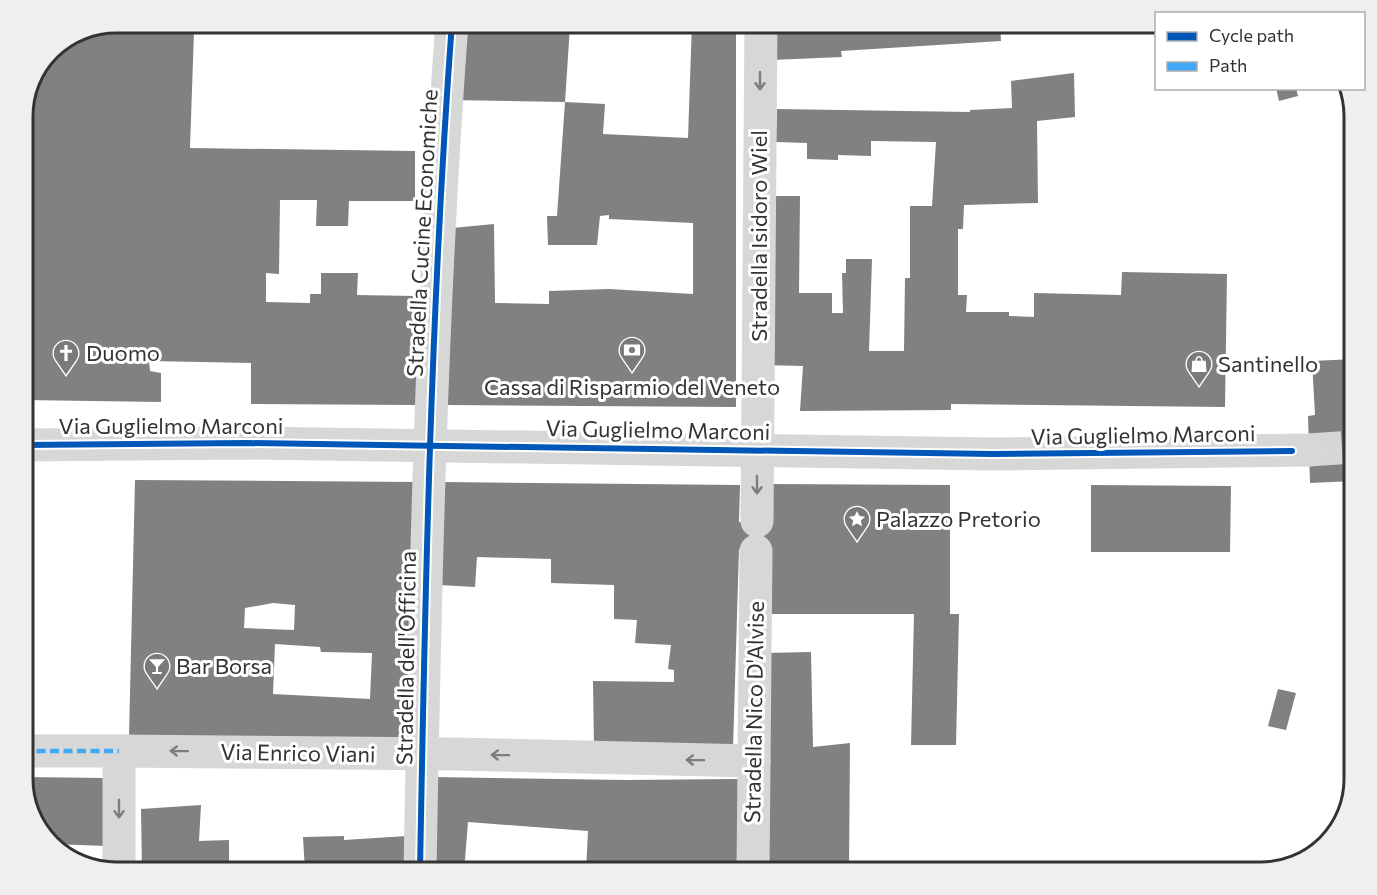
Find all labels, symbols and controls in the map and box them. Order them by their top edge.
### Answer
legend [1155,12,1365,90]
text: Cycle path [1209,24,1294,46]
text: Path [1209,54,1247,76]
one-way arrow [754,70,766,90]
street label: Stradella Cucine Economiche [400,88,443,378]
street label: Stradella Isidoro Wiel [745,130,772,342]
bank icon: Cassa di Risparmio del Veneto [617,335,647,373]
church icon: Duomo [51,338,81,376]
place label: Duomo [86,339,160,366]
shop icon: Santinello [1184,349,1214,387]
place label: Santinello [1218,350,1318,377]
place label: Cassa di Risparmio del Veneto [484,373,780,400]
street label: Via Guglielmo Marconi [59,412,283,439]
street label: Via Guglielmo Marconi [545,414,771,445]
street label: Via Guglielmo Marconi [1030,419,1256,450]
one-way arrow [751,475,763,495]
place icon: Palazzo Pretorio [842,504,872,542]
place label: Palazzo Pretorio [876,505,1041,532]
street label: Stradella dell'Officina [390,551,421,765]
street label: Stradella Nico D'Alvise [738,601,769,823]
bar icon: Bar Borsa [142,651,172,689]
place label: Bar Borsa [176,652,272,679]
street label: Via Enrico Viani [220,738,376,767]
one-way arrow [170,745,190,757]
one-way arrow [491,749,511,761]
one-way arrow [686,754,706,765]
one-way arrow [113,799,125,819]

